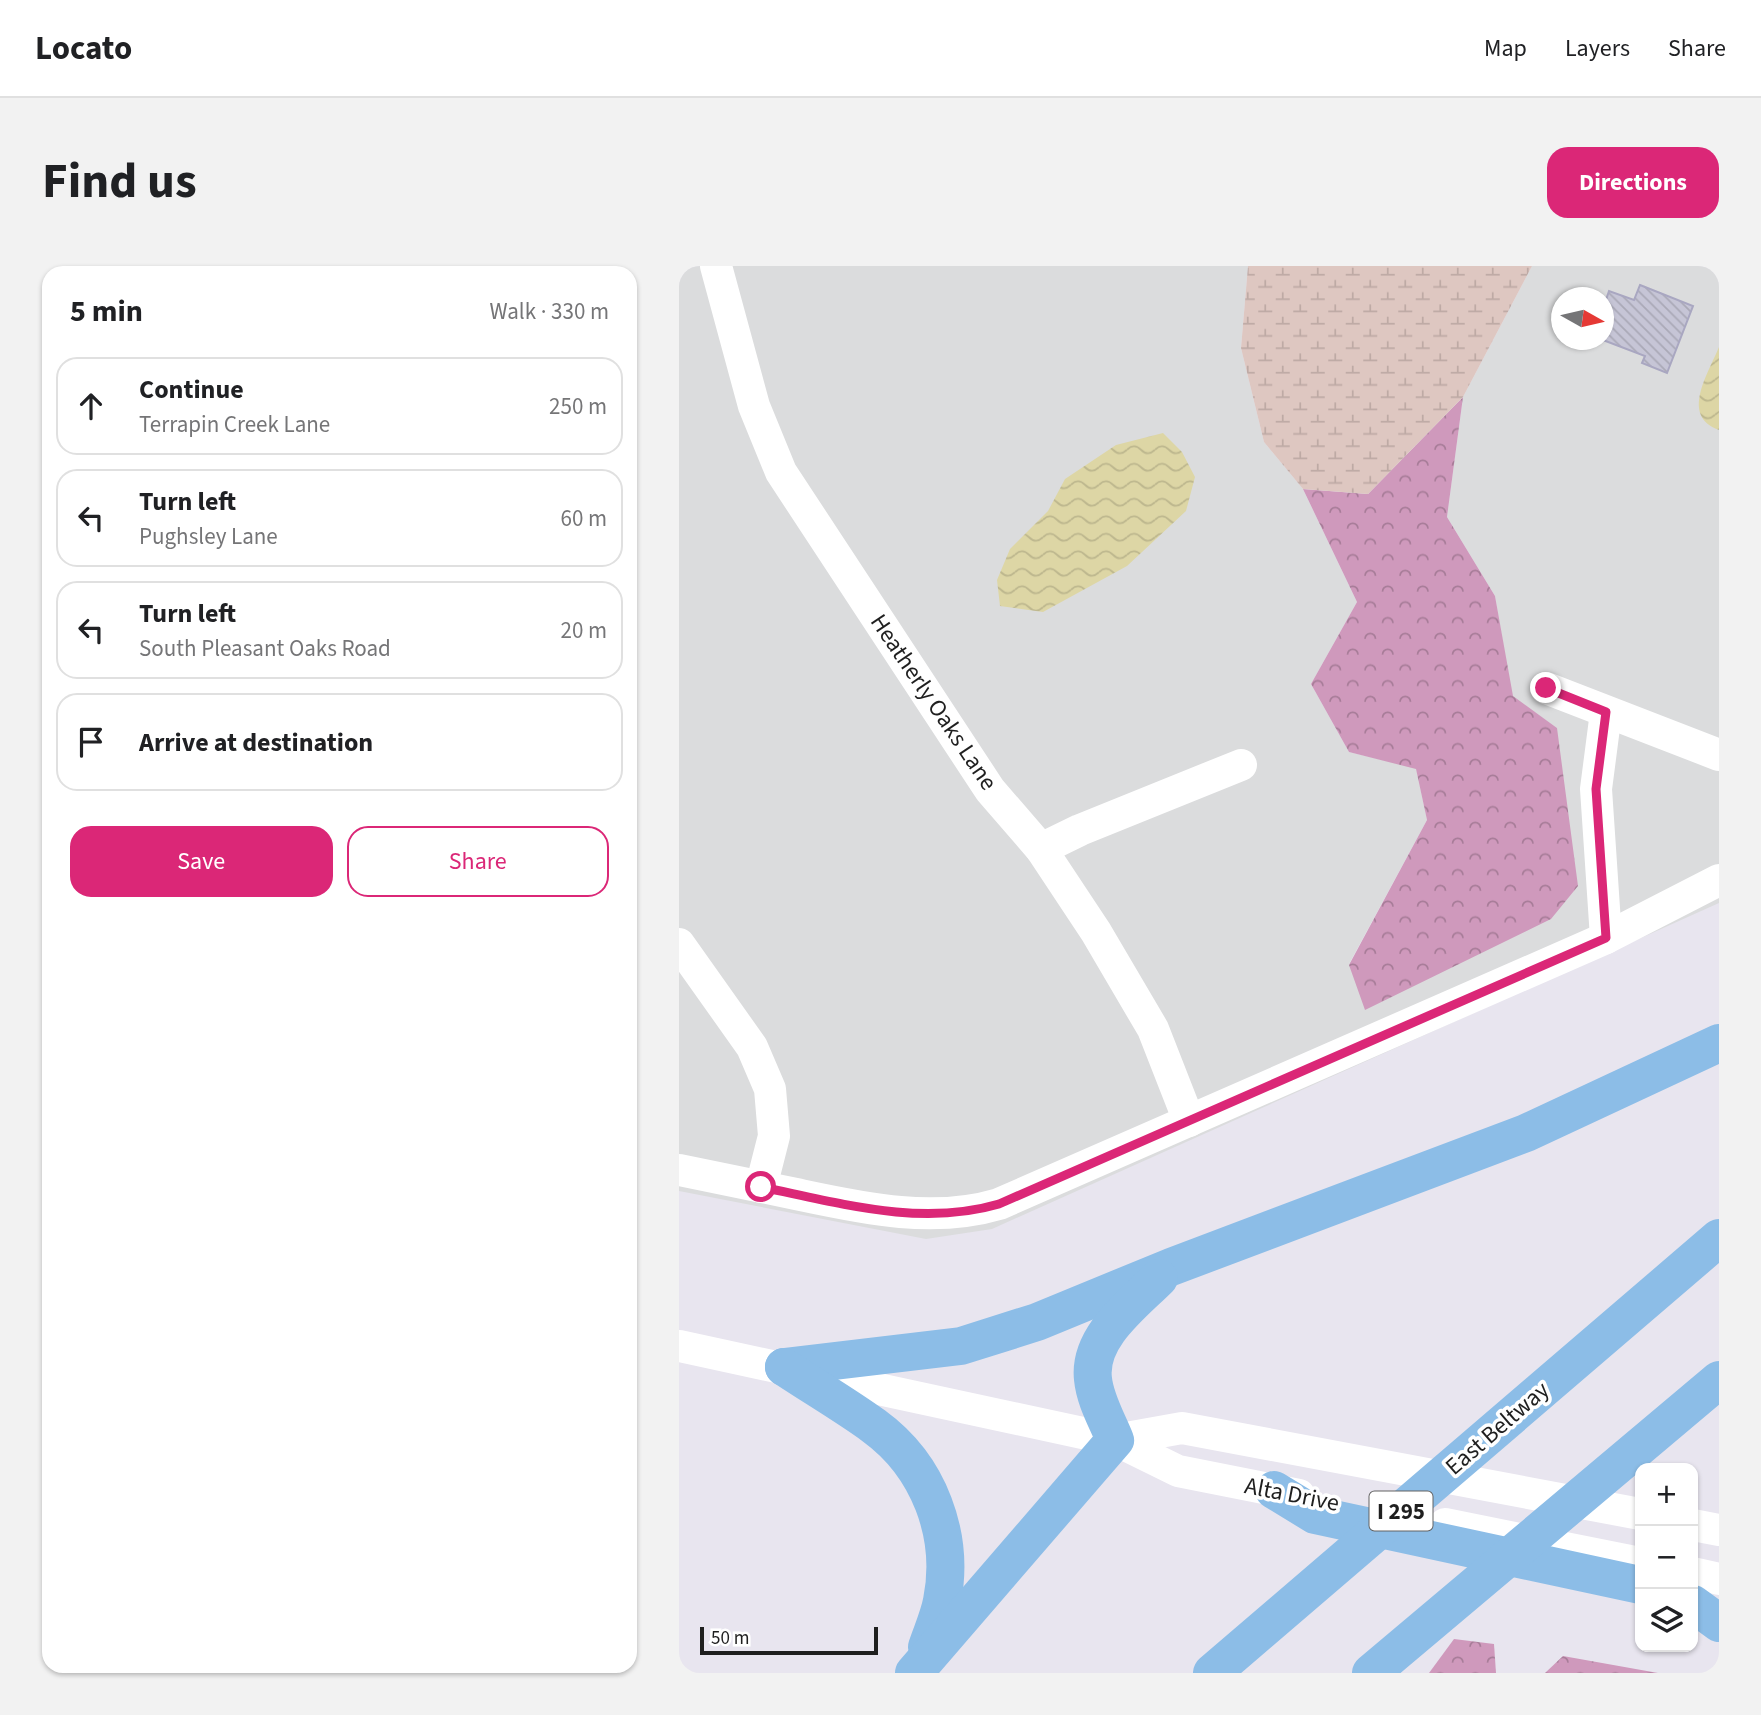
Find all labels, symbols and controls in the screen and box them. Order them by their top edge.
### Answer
text: Locato [35,25,132,72]
text: Map [1484,31,1527,66]
text: Layers [1565,31,1630,66]
text: Share [1668,31,1726,66]
text: Find us [42,147,197,217]
button: Directions [1547,147,1719,218]
north arrow [1551,287,1614,350]
text: 5 min [70,290,143,333]
text: Walk · 330 m [490,295,609,328]
text: Continue [139,371,244,408]
icon: ahead [72,387,110,425]
text: 250 m [549,390,607,423]
text: Terrapin Creek Lane [139,408,330,441]
text: Turn left [139,483,236,520]
icon: left [72,499,110,537]
text: 60 m [560,502,607,535]
text: Pughsley Lane [139,520,278,553]
text: Turn left [139,595,236,632]
street label: Heatherly Oaks Lane [861,607,1006,797]
icon: left [72,611,110,649]
text: 20 m [560,614,607,647]
text: South Pleasant Oaks Road [139,632,391,665]
route end [1530,672,1561,703]
icon: arrive [72,723,110,761]
text: Arrive at destination [139,724,373,761]
button: Save [70,826,333,897]
button: Share [347,826,609,897]
route start [745,1171,776,1202]
street label: East Beltway [1438,1373,1557,1484]
map controls [1635,1463,1698,1652]
button: + [1635,1463,1698,1526]
street label: Alta Drive [1242,1468,1342,1521]
road number: I 295 [1369,1492,1433,1530]
button: − [1635,1526,1698,1589]
button: layers [1635,1589,1698,1652]
scale bar [700,1624,879,1656]
text: 50 m [711,1625,749,1652]

